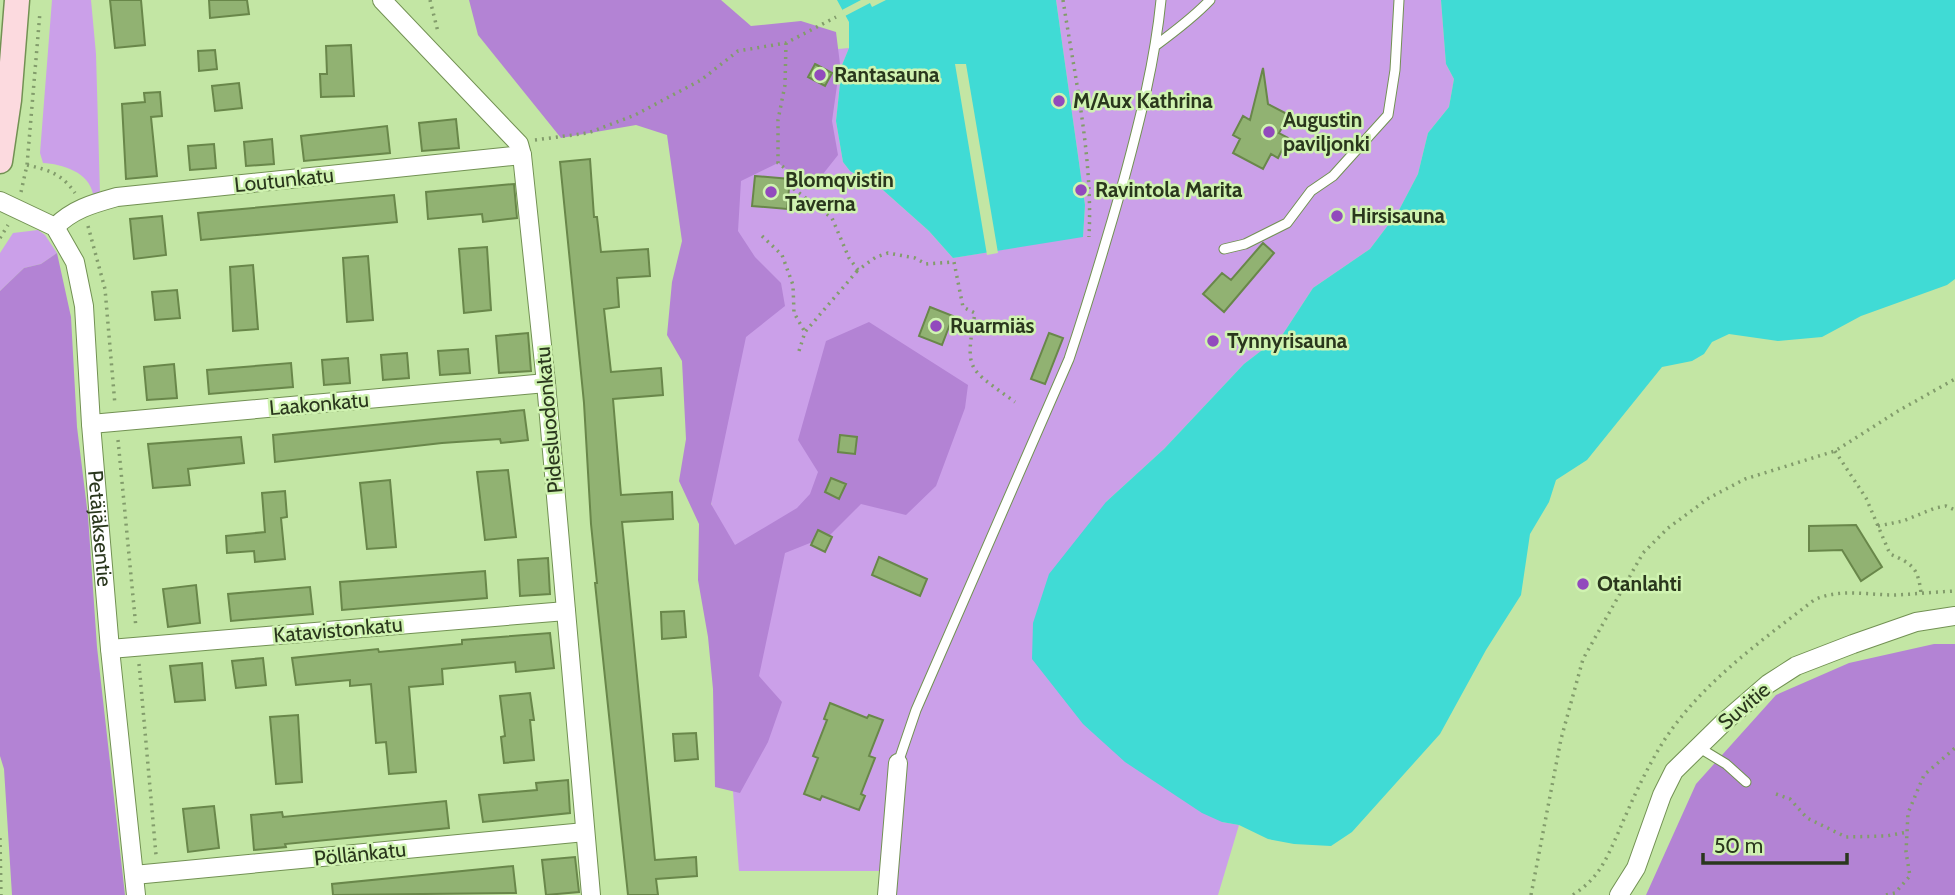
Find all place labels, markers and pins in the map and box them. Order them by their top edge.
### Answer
place label: Rantasauna [834,62,940,87]
marker: Rantasauna [812,67,828,83]
place label: M/Aux Kathrina [1073,88,1213,113]
marker: M/Aux Kathrina [1051,93,1067,109]
place label: Augustin paviljonki [1283,107,1370,156]
marker: Augustin paviljonki [1261,124,1277,140]
place label: Blomqvistin Taverna [785,167,894,216]
place label: Ravintola Marita [1095,177,1243,202]
marker: Ravintola Marita [1073,182,1089,198]
marker: Blomqvistin Taverna [763,184,779,200]
place label: Hirsisauna [1351,203,1445,228]
marker: Hirsisauna [1329,208,1345,224]
place label: Ruarmiäs [950,313,1035,338]
marker: Ruarmiäs [928,318,944,334]
place label: Tynnyrisauna [1227,328,1348,353]
marker: Tynnyrisauna [1205,333,1221,349]
place label: Otanlahti [1597,571,1682,596]
marker: Otanlahti [1575,576,1591,592]

